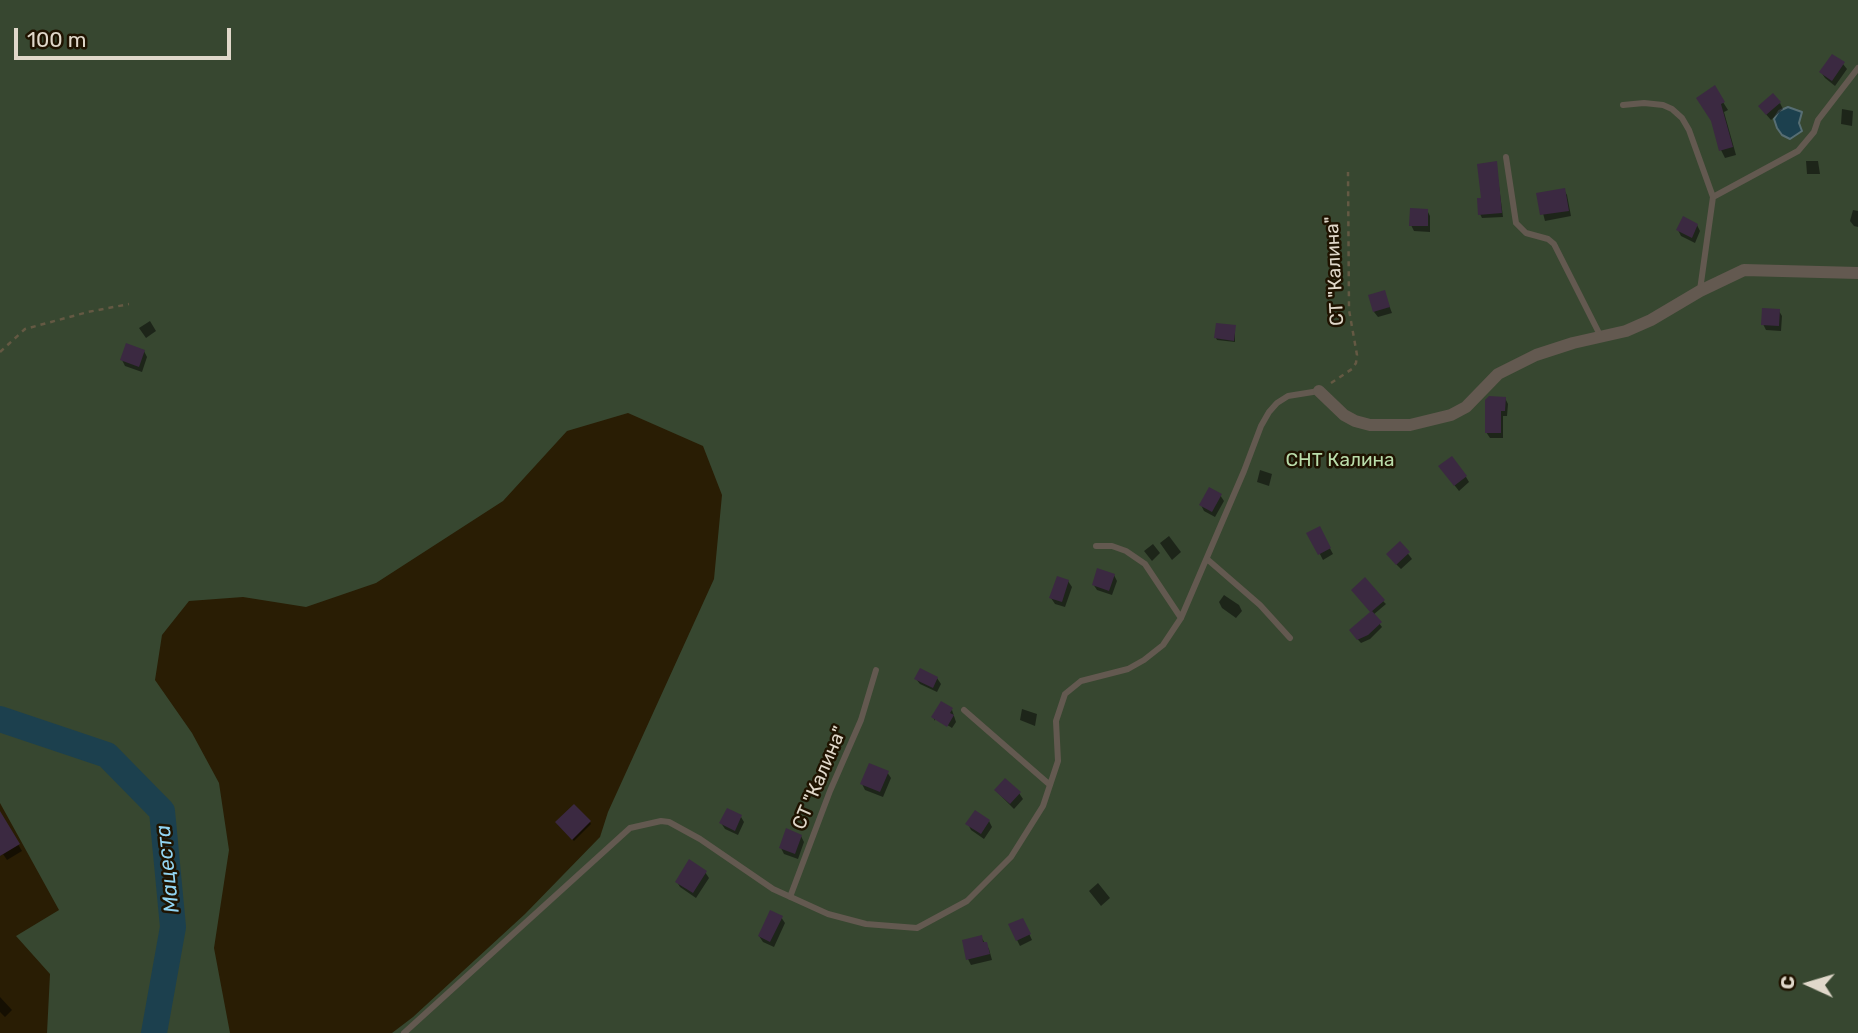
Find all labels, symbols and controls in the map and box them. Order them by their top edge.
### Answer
scale bar [18,14,234,58]
text: 100 m [27,27,86,52]
street label: СТ "Калина" [1321,216,1349,326]
park label: СНТ Калина [1285,450,1395,472]
street label: СТ "Калина" [788,723,852,833]
water label: Мацеста [151,824,185,914]
north arrow [1774,949,1844,1019]
text: С [1776,975,1799,990]

